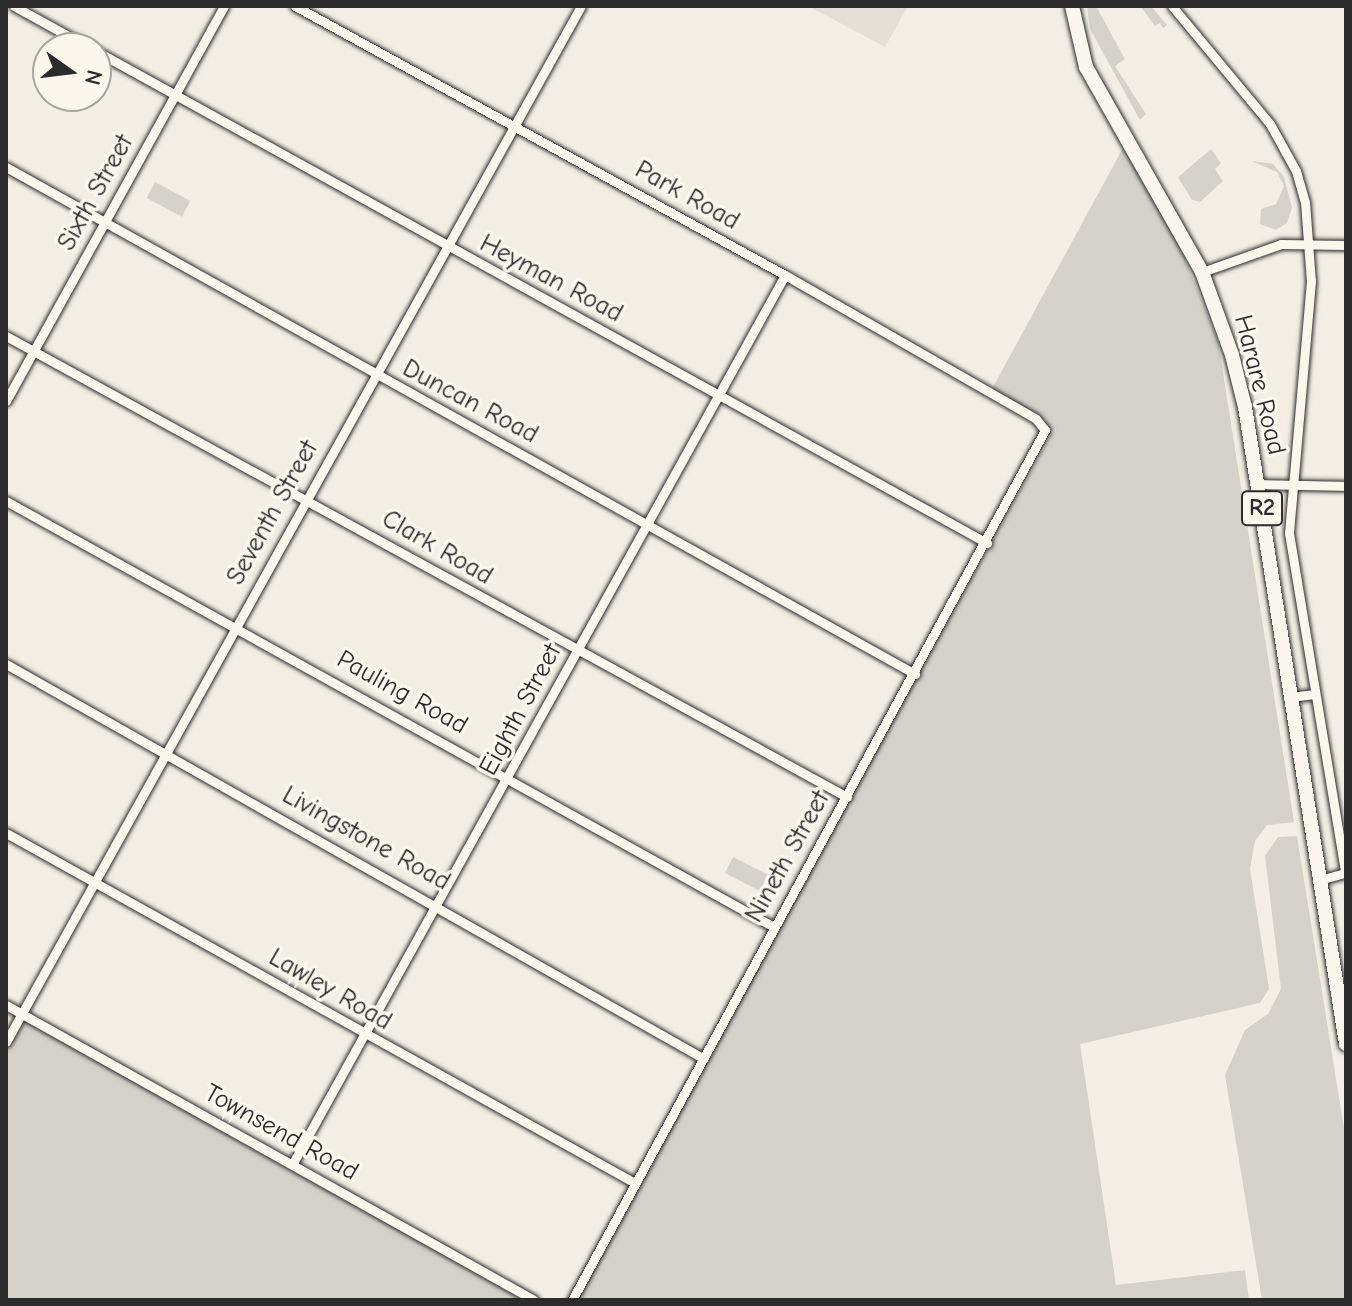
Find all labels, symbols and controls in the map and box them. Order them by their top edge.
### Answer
north arrow [32,32,112,112]
text: N [79,67,108,87]
street label: Sixth Street [51,130,141,256]
street label: Park Road [629,155,745,237]
street label: Heyman Road [474,228,628,330]
street label: Harare Road [1227,312,1291,458]
street label: Duncan Road [397,353,543,451]
street label: Seventh Street [221,435,325,591]
road number: R2 [1240,488,1284,528]
street label: Clark Road [376,504,498,592]
street label: Eighth Street [473,639,569,781]
street label: Pauling Road [331,644,473,742]
street label: Livingstone Road [277,780,455,898]
street label: Nineth Street [739,786,837,928]
street label: Lawley Road [263,942,397,1038]
street label: Townsend Road [198,1078,364,1188]

